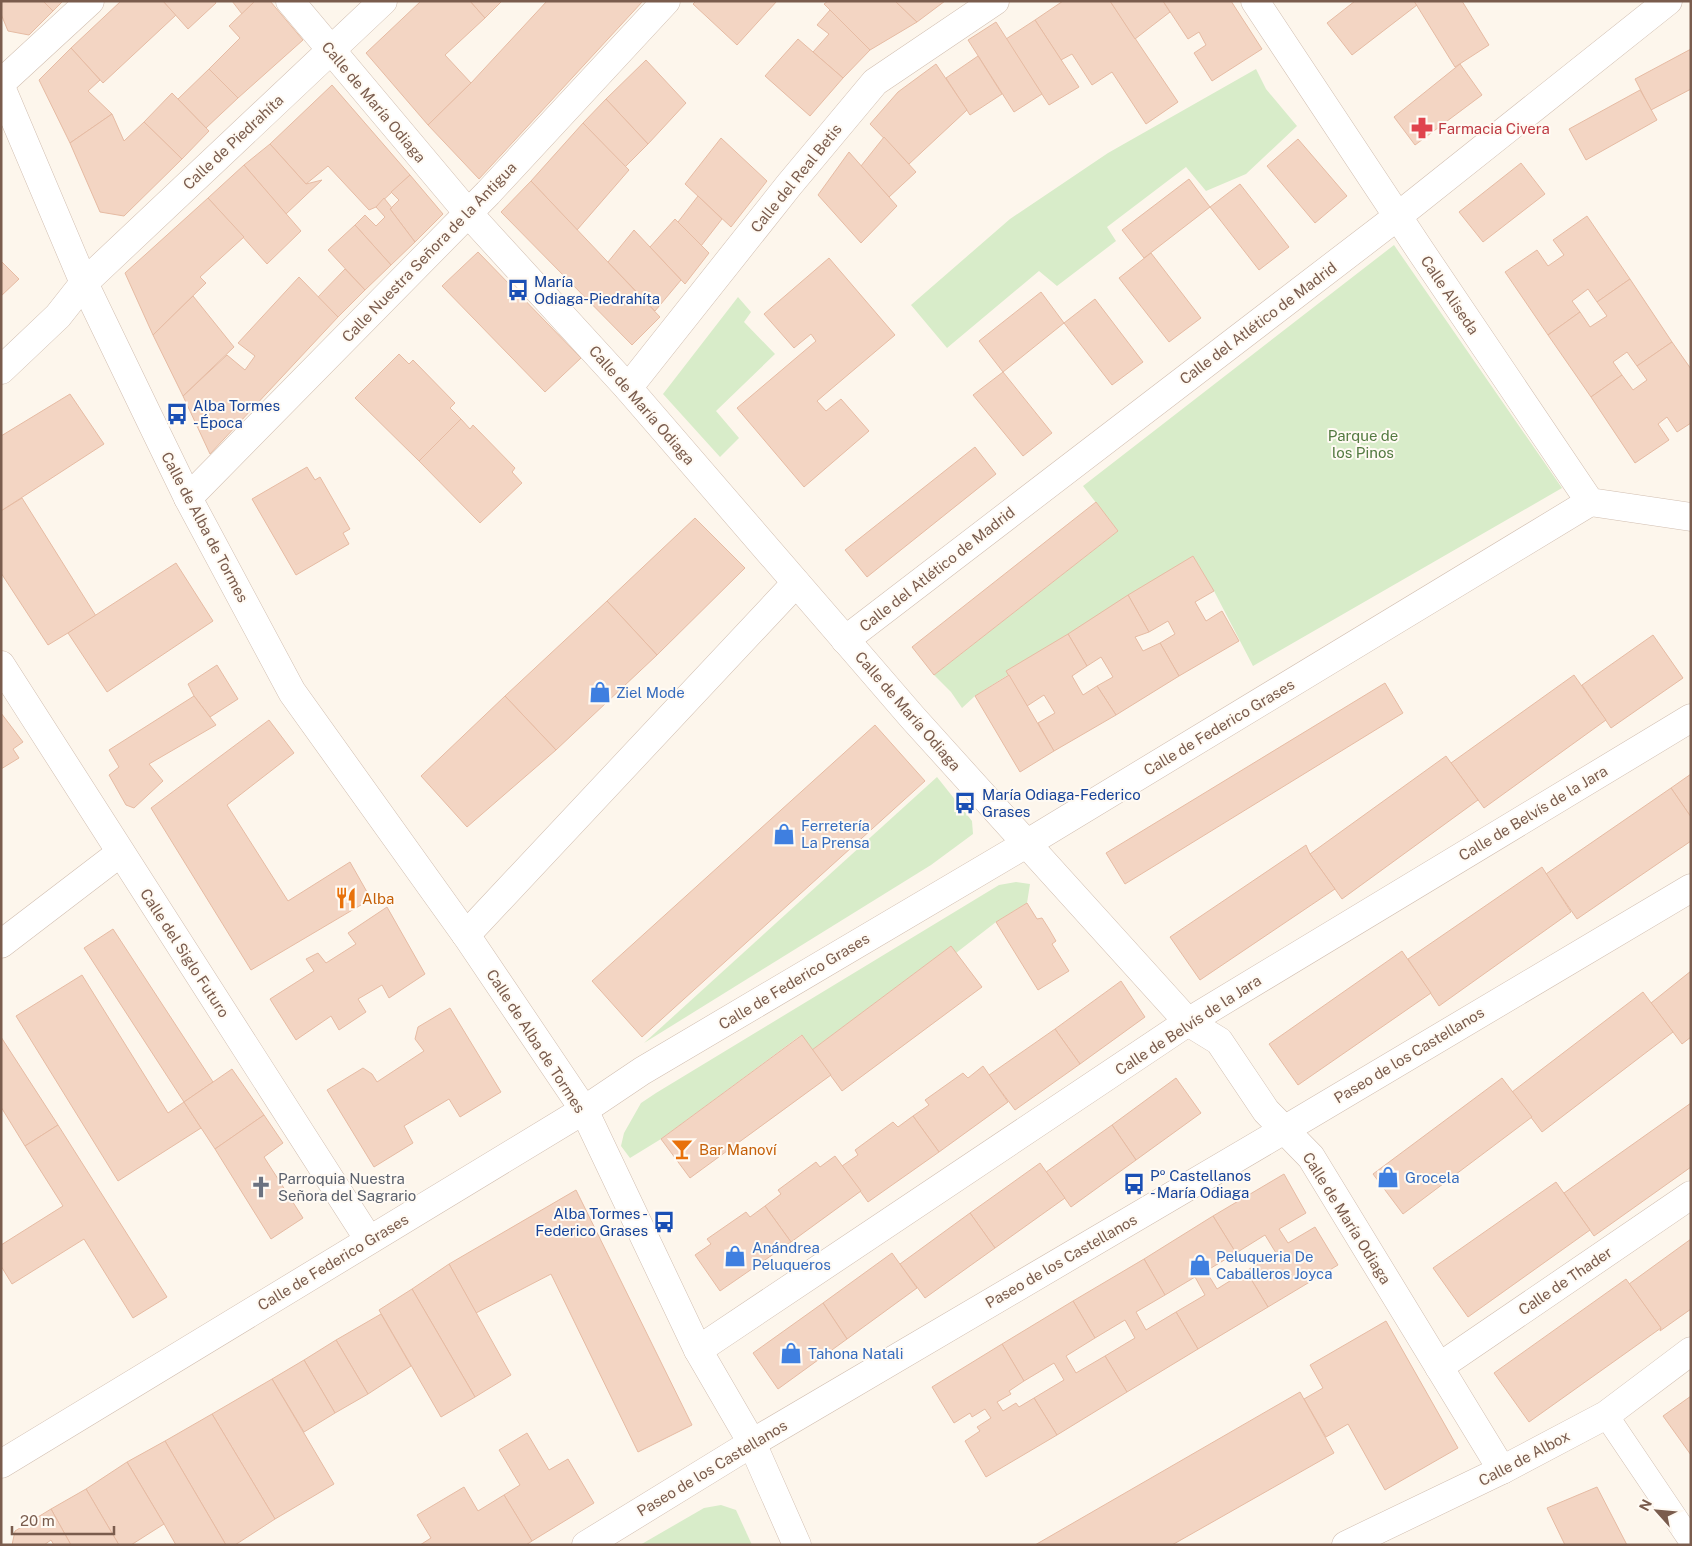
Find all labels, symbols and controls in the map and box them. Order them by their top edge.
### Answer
street label: Calle de María Odiaga [319,38,429,166]
street label: Calle de Piedrahíta [179,91,287,193]
pharmacy icon: Farmacia Civera [1409,115,1435,141]
street label: Calle del Real Betis [747,120,845,236]
place label: Farmacia Civera [1438,120,1550,137]
street label: Calle Nuestra Señora de la Antigua [338,159,520,345]
street label: Calle Aliseda [1417,252,1483,338]
street label: Calle del Atlético de Madrid [1176,258,1340,388]
place label: María Odiaga-Piedrahíta [534,273,660,307]
bus stop icon: María Odiaga-Piedrahíta [505,277,531,303]
street label: Calle de María Odiaga [586,342,698,468]
place label: Alba Tormes - Época [193,397,280,431]
bus stop icon: Alba Tormes - Época [164,401,190,427]
park label: Parque de los Pinos [1328,427,1398,461]
street label: Calle de Alba de Tormes [158,449,252,605]
street label: Calle del Atlético de Madrid [856,503,1018,635]
street label: Calle de María Odiaga [852,648,964,774]
street label: Calle de Federico Grases [1141,675,1297,779]
shop icon: Ziel Mode [587,679,613,705]
place label: Ziel Mode [616,684,685,701]
street label: Calle de Belvís de la Jara [1456,762,1610,864]
place label: María Odiaga-Federico Grases [982,786,1141,820]
bus stop icon: María Odiaga-Federico Grases [952,790,978,816]
place label: Ferretería La Prensa [801,817,870,851]
shop icon: Ferretería La Prensa [771,821,797,847]
street label: Calle del Siglo Futuro [137,885,233,1021]
restaurant icon: Alba [333,885,359,911]
place label: Alba [362,890,394,907]
street label: Calle de Federico Grases [716,929,872,1033]
street label: Calle de Alba de Tormes [483,966,589,1116]
street label: Calle de Belvís de la Jara [1112,971,1264,1079]
street label: Paseo de los Castellanos [1331,1003,1487,1107]
bar icon: Bar Manoví [669,1136,695,1162]
place label: Bar Manoví [699,1141,777,1158]
street label: Calle de María Odiaga [1299,1149,1395,1287]
shop icon: Grocela [1375,1164,1401,1190]
place label: Pº Castellanos - María Odiaga [1150,1167,1251,1201]
place label: Grocela [1405,1169,1460,1186]
place label: Parroquia Nuestra Señora del Sagrario [278,1170,416,1204]
bus stop icon: Pº Castellanos - María Odiaga [1121,1171,1147,1197]
church icon: Parroquia Nuestra Señora del Sagrario [248,1174,274,1200]
place label: Alba Tormes - Federico Grases [535,1205,648,1239]
bus stop icon: Alba Tormes - Federico Grases [651,1209,677,1235]
street label: Calle de Federico Grases [255,1210,411,1314]
street label: Paseo de los Castellanos [982,1211,1140,1311]
place label: Anándrea Peluqueros [752,1239,831,1273]
shop icon: Anándrea Peluqueros [722,1243,748,1269]
street label: Calle de Thader [1515,1243,1615,1319]
place label: Peluqueria De Caballeros Joyca [1216,1248,1332,1282]
shop icon: Peluqueria De Caballeros Joyca [1187,1252,1213,1278]
shop icon: Tahona Natali [778,1340,804,1366]
place label: Tahona Natali [808,1345,904,1362]
street label: Paseo de los Castellanos [634,1416,790,1520]
street label: Calle de Albox [1476,1427,1572,1489]
north arrow [1632,1486,1682,1536]
text: N [1636,1497,1655,1514]
scale bar [12,1504,115,1536]
text: 20 m [20,1512,55,1529]

